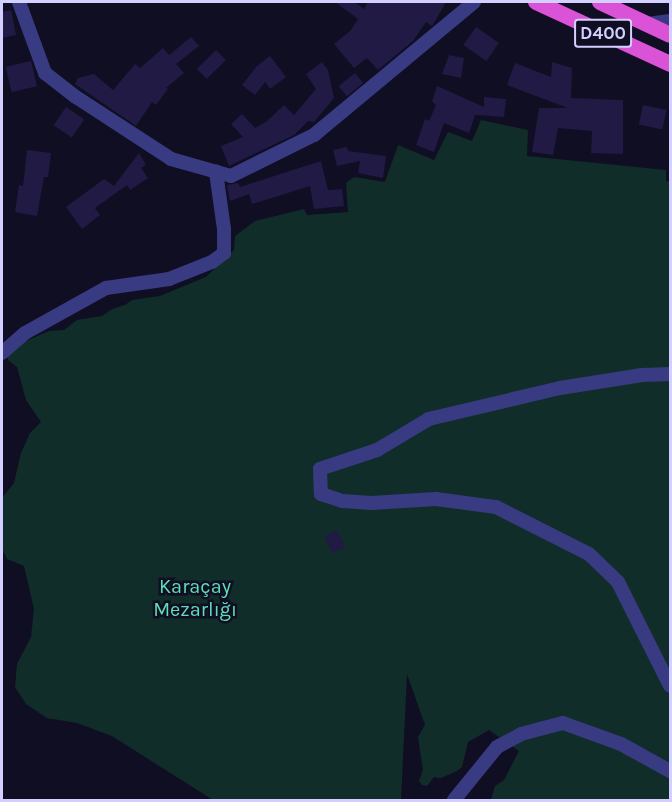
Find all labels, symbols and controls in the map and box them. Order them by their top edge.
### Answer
road number: D400 [573,18,633,48]
park label: Karaçay Mezarlığı [153,575,237,622]

